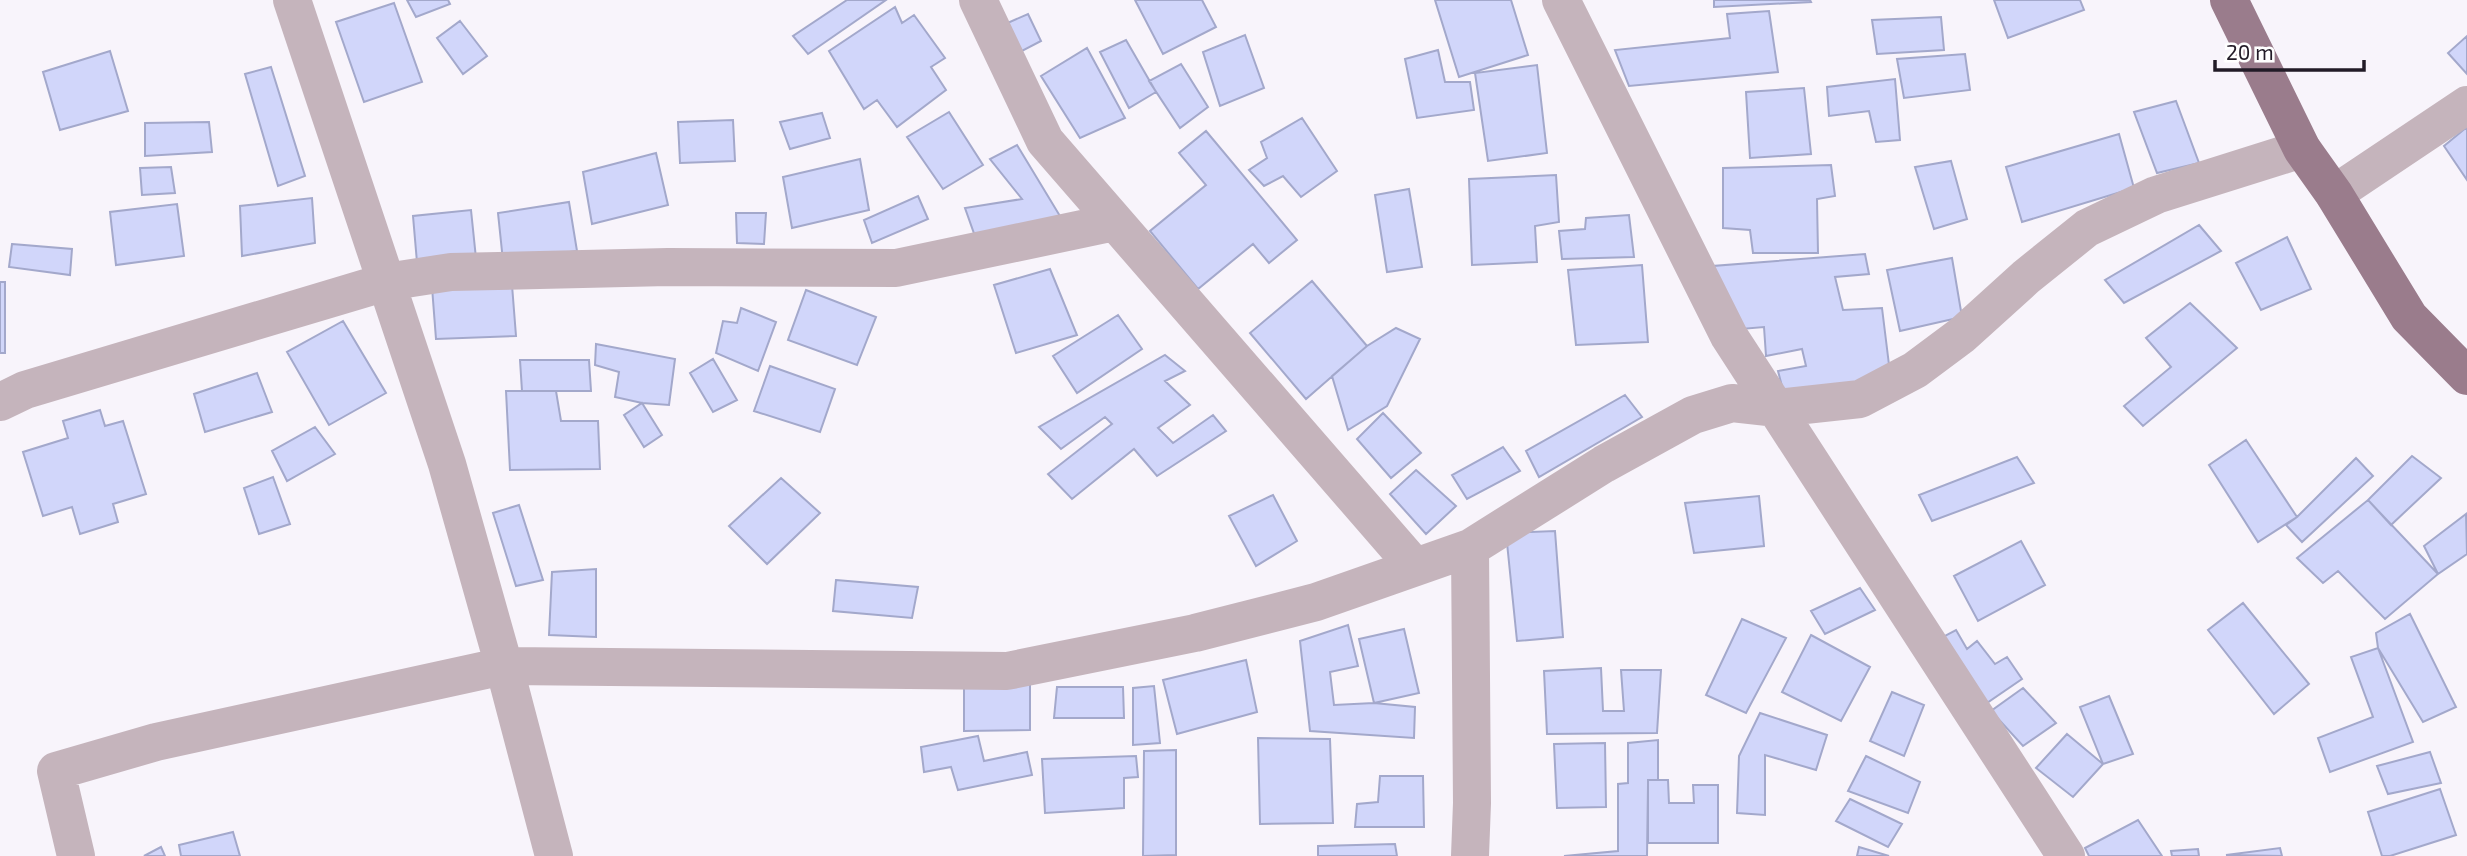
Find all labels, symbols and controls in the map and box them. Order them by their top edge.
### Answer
scale bar [2215,28,2364,72]
text: 20 m [2226,39,2274,64]

